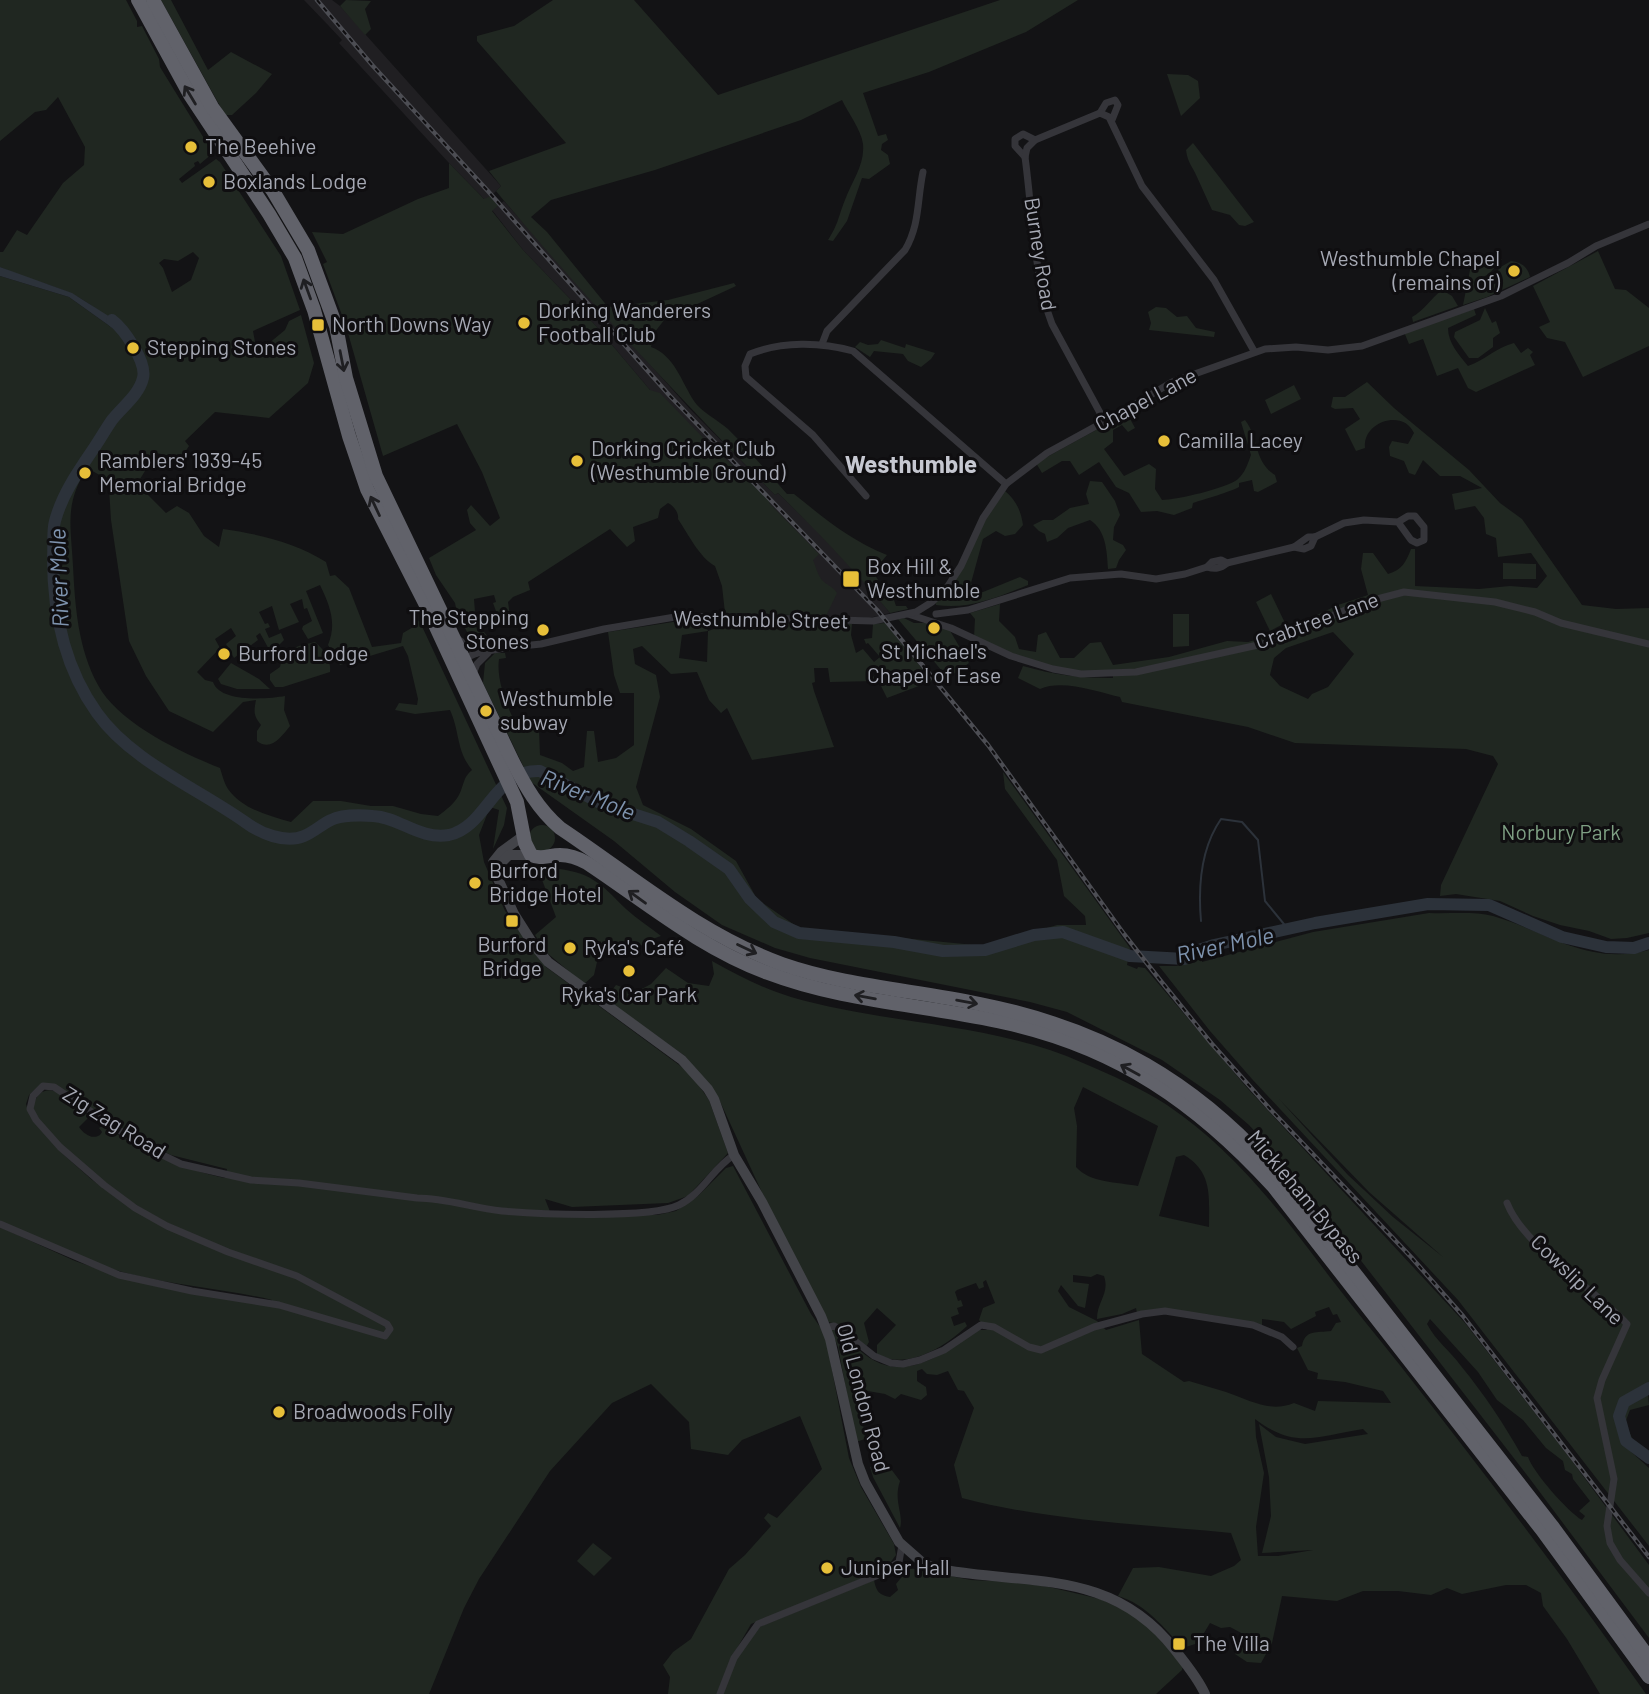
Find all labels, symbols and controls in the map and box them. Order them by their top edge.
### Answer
one-way arrow [182,85,196,105]
place label: The Beehive [205,133,317,158]
marker: The Beehive [183,139,199,155]
place label: Boxlands Lodge [223,168,367,193]
marker: Boxlands Lodge [201,174,217,190]
street label: Burney Road [1020,195,1063,312]
place label: Westhumble Chapel (remains of) [1320,245,1501,294]
marker: Westhumble Chapel (remains of) [1506,263,1522,279]
one-way arrow [300,278,312,300]
place label: Dorking Wanderers Football Club [538,297,711,346]
place label: North Downs Way [332,311,492,336]
marker: Dorking Wanderers Football Club [516,315,532,331]
marker: North Downs Way [310,317,326,333]
place label: Stepping Stones [147,334,296,359]
marker: Stepping Stones [125,340,141,356]
one-way arrow [336,349,350,372]
street label: Chapel Lane [1090,361,1200,436]
place label: Camilla Lacey [1178,427,1303,452]
marker: Camilla Lacey [1156,433,1172,449]
place label: Dorking Cricket Club (Westhumble Ground) [590,435,786,484]
place label: Ramblers' 1939-45 Memorial Bridge [99,447,262,496]
district label: Westhumble [845,449,977,478]
marker: Dorking Cricket Club (Westhumble Ground) [569,453,585,469]
marker: Ramblers' 1939-45 Memorial Bridge [77,465,93,481]
one-way arrow [368,495,381,517]
water label: River Mole [42,528,74,628]
place label: Box Hill & Westhumble [867,553,981,602]
marker: Box Hill & Westhumble [841,569,861,589]
street label: Crabtree Lane [1251,586,1382,653]
place label: The Stepping Stones [409,604,529,653]
street label: Westhumble Street [673,604,849,633]
marker: St Michael's Chapel of Ease [926,620,942,636]
marker: The Stepping Stones [535,622,551,638]
place label: St Michael's Chapel of Ease [867,638,1001,687]
place label: Burford Lodge [238,640,368,665]
marker: Burford Lodge [216,646,232,662]
place label: Westhumble subway [500,685,614,734]
marker: Westhumble subway [478,703,494,719]
water label: River Mole [537,763,640,826]
park label: Norbury Park [1501,819,1621,844]
place label: Burford Bridge Hotel [489,857,602,906]
marker: Burford Bridge Hotel [467,875,483,891]
one-way arrow [628,890,647,904]
marker: Burford Bridge [504,913,520,929]
water label: River Mole [1173,920,1276,968]
place label: Burford Bridge [477,931,547,980]
place label: Ryka's Café [584,934,684,959]
marker: Ryka's Café [562,940,578,956]
one-way arrow [736,943,757,956]
marker: Ryka's Car Park [621,963,637,979]
place label: Ryka's Car Park [561,981,697,1006]
one-way arrow [854,990,877,1004]
one-way arrow [956,995,978,1009]
one-way arrow [1121,1063,1141,1077]
street label: Zig Zag Road [59,1080,171,1163]
street label: Mickleham Bypass [1243,1124,1369,1268]
street label: Cowslip Lane [1526,1228,1630,1329]
street label: Old London Road [833,1320,896,1475]
place label: Broadwoods Folly [293,1398,453,1423]
marker: Broadwoods Folly [271,1404,287,1420]
place label: Juniper Hall [841,1554,950,1579]
marker: Juniper Hall [819,1560,835,1576]
place label: The Villa [1193,1630,1270,1655]
marker: The Villa [1171,1636,1187,1652]

